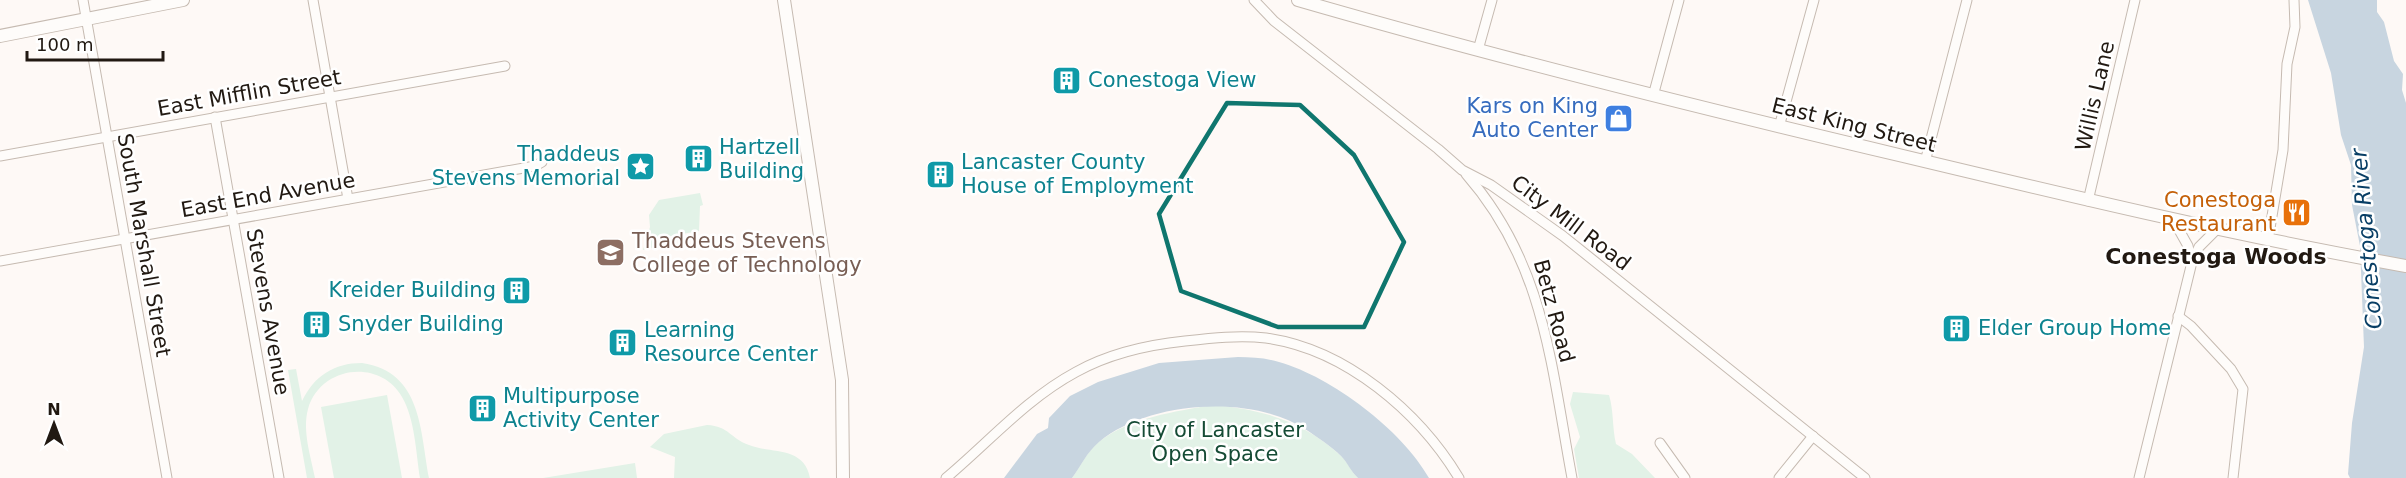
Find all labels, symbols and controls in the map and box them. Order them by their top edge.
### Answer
scale bar [27,24,164,62]
text: 100 m [36,34,94,55]
street label: Willis Lane [2071,39,2119,153]
building icon: Conestoga View [1051,64,1083,96]
street label: East Mifflin Street [155,65,343,121]
place label: Conestoga View [1088,68,1256,92]
street label: East King Street [1769,93,1939,157]
place label: Kars on King Auto Center [1466,94,1598,142]
shop icon: Kars on King Auto Center [1603,102,1635,134]
street label: South Marshall Street [113,131,175,359]
place label: Hartzell Building [719,135,804,183]
place label: Thaddeus Stevens Memorial [432,142,620,190]
building icon: Hartzell Building [682,143,714,175]
water label: Conestoga River [2346,146,2387,330]
place icon: Thaddeus Stevens Memorial [625,150,657,182]
place label: Lancaster County House of Employment [961,150,1194,198]
building icon: Lancaster County House of Employment [924,158,956,190]
street label: East End Avenue [179,168,357,222]
street label: City Mill Road [1507,170,1635,276]
place label: Conestoga Restaurant [2161,188,2276,236]
restaurant icon: Conestoga Restaurant [2281,196,2313,228]
street label: Stevens Avenue [242,227,294,397]
place label: Thaddeus Stevens College of Technology [631,229,862,277]
school or university icon: Thaddeus Stevens College of Technology [595,237,627,269]
district label: Conestoga Woods [2105,244,2327,269]
street label: Betz Road [1529,257,1579,365]
building icon: Kreider Building [501,274,533,306]
place label: Kreider Building [329,278,496,302]
building icon: Snyder Building [301,308,333,340]
place label: Snyder Building [338,312,504,336]
building icon: Elder Group Home [1941,312,1973,344]
place label: Elder Group Home [1978,316,2171,340]
place label: Learning Resource Center [644,318,818,366]
building icon: Learning Resource Center [607,326,639,358]
place label: Multipurpose Activity Center [503,384,659,432]
building icon: Multipurpose Activity Center [466,392,498,424]
north arrow [24,394,84,454]
text: N [47,400,61,419]
park label: City of Lancaster Open Space [1126,418,1304,466]

